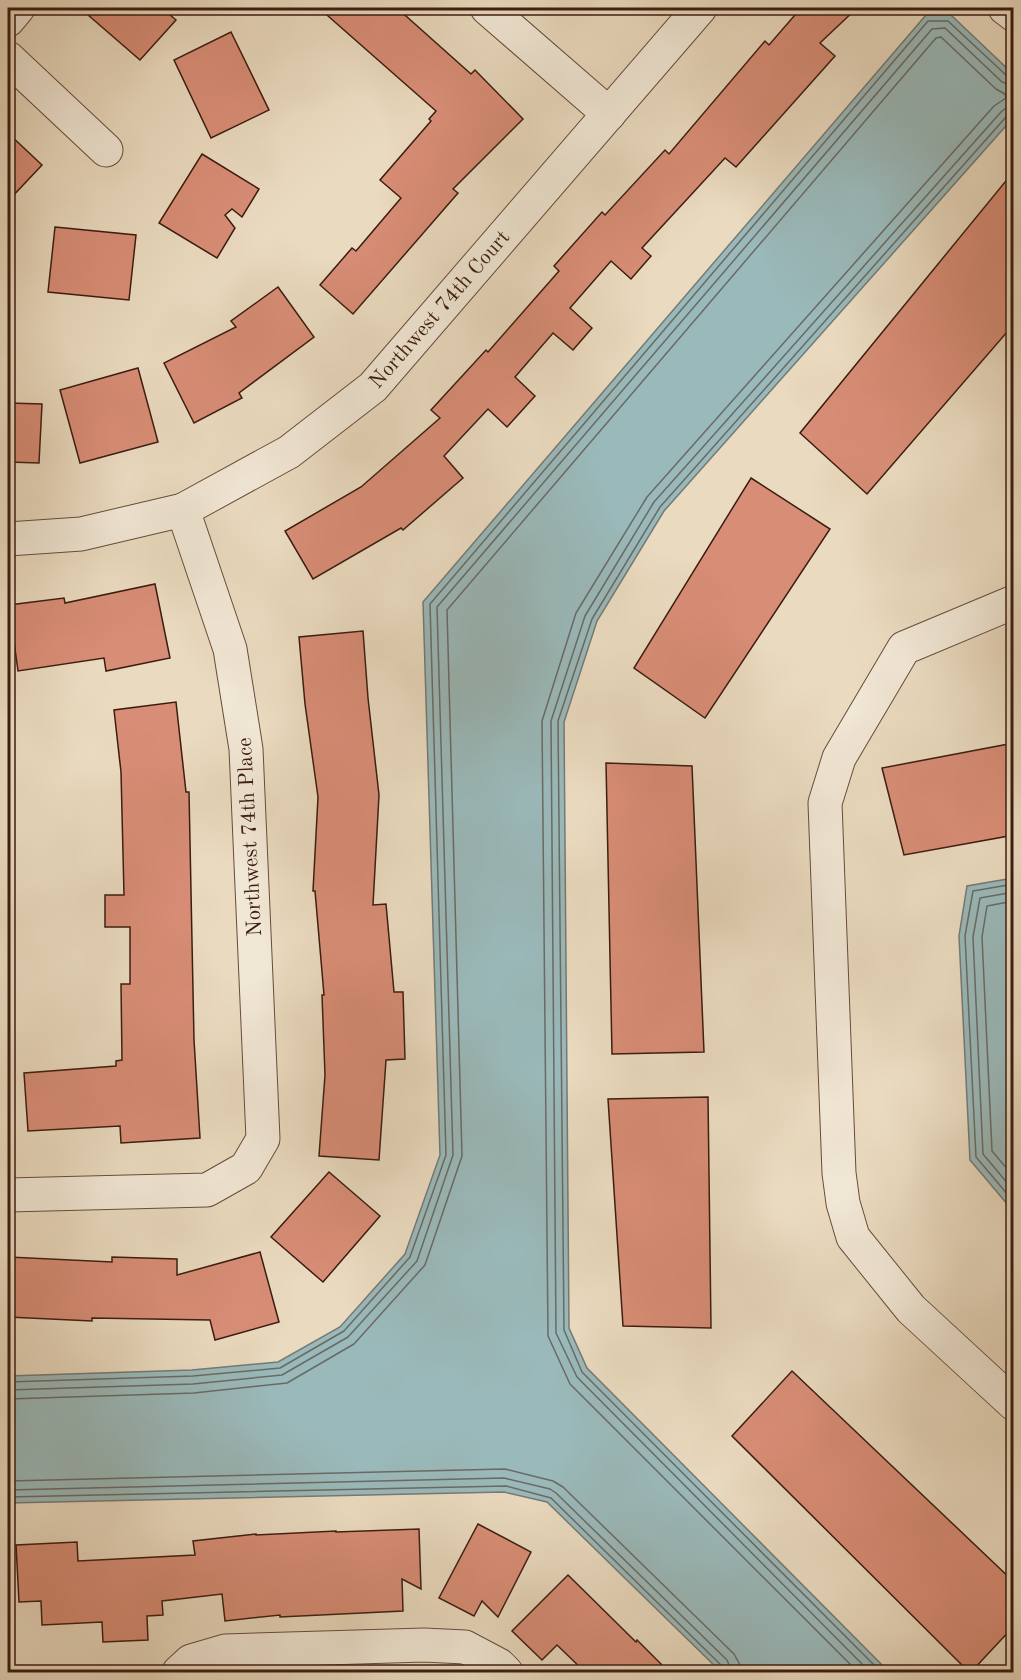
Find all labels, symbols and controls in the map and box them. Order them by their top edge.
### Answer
street label: Northwest 74th Court [366,227,514,393]
street label: Northwest 74th Place [235,737,266,937]

